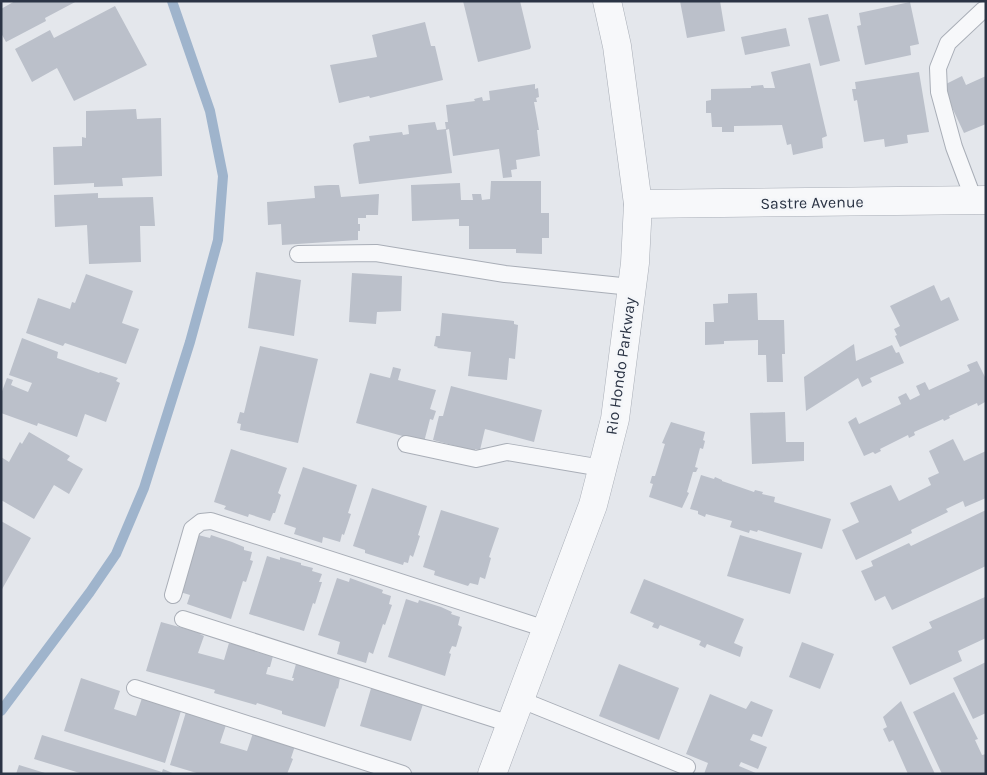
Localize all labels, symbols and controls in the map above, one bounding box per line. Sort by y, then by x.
street label: Sastre Avenue [760,192,864,213]
street label: Rio Hondo Parkway [601,296,640,436]

